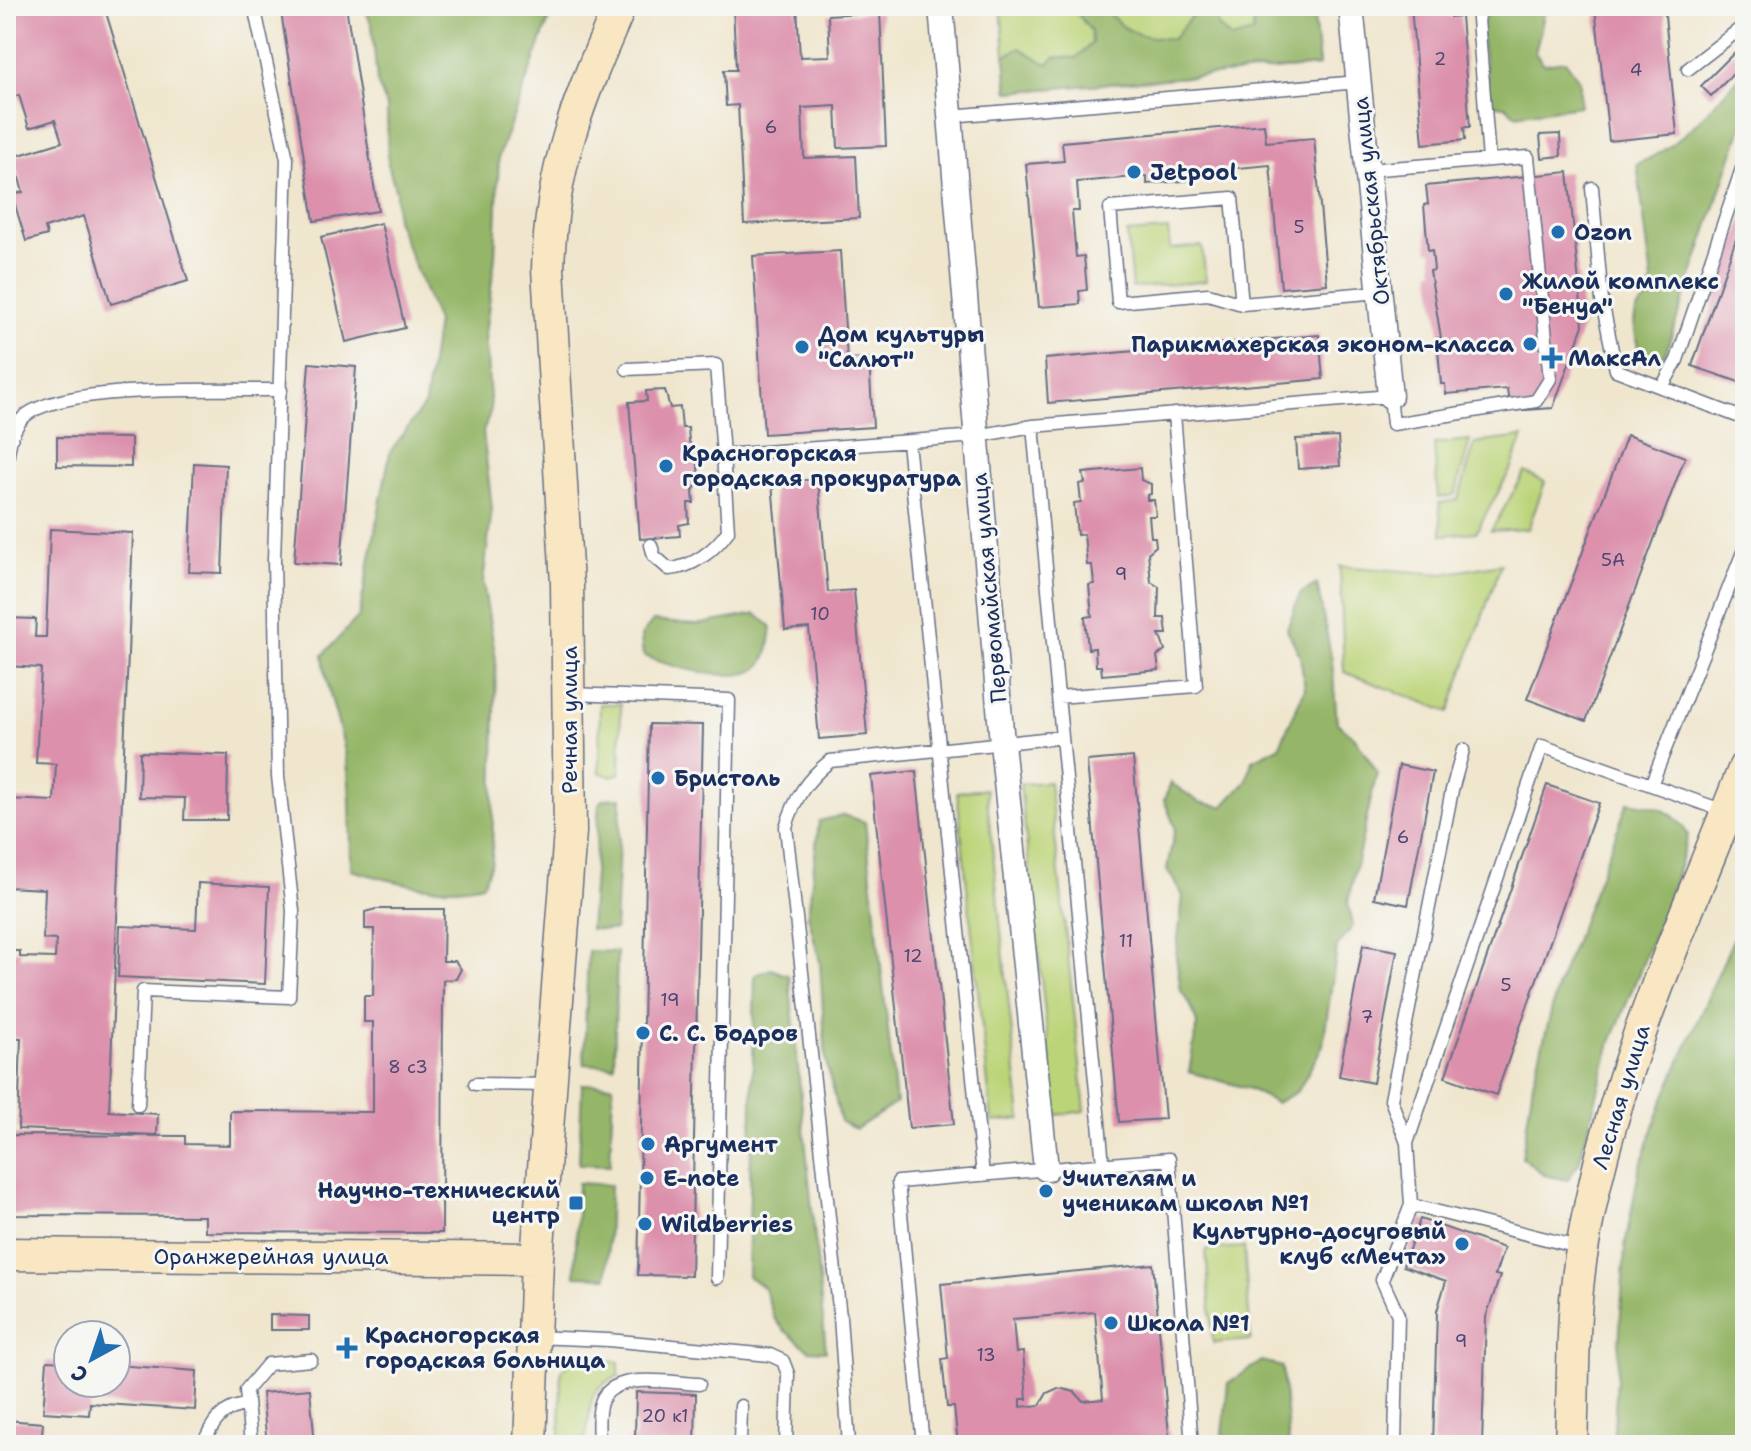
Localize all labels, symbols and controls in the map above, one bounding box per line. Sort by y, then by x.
house number: 2 [1434,47,1446,71]
house number: 4 [1630,58,1642,82]
street label: Октябрьская улица [1346,95,1396,307]
house number: 6 [765,115,777,139]
place label: Jetpool [1150,158,1238,187]
marker: Jetpool [1125,163,1143,181]
house number: 5 [1293,215,1305,239]
place label: Ozon [1574,218,1632,247]
marker: Ozon [1549,223,1567,241]
place label: Жилой комплекс "Бенуа" [1522,267,1719,321]
marker: Жилой комплекс "Бенуа" [1497,285,1515,303]
place label: Дом культуры "Салют" [818,320,984,374]
place label: Парикмахерская эконом-класса [1131,330,1514,359]
marker: Парикмахерская эконом-класса [1521,335,1539,353]
marker: Дом культуры "Салют" [793,338,811,356]
place label: МаксАл [1568,344,1662,373]
marker: МаксАл [1543,349,1561,367]
place label: Красногорская городская прокуратура [682,439,961,493]
marker: Красногорская городская прокуратура [657,457,675,475]
street label: Первомайская улица [964,471,1014,704]
house number: 5А [1601,548,1625,572]
house number: 9 [1115,562,1127,586]
house number: 10 [810,602,830,626]
street label: Речная улица [555,646,584,794]
place label: Бристоль [674,764,780,793]
marker: Бристоль [649,769,667,787]
house number: 6 [1397,825,1409,849]
house number: 11 [1119,929,1133,953]
house number: 12 [903,944,923,968]
house number: 5 [1500,973,1512,997]
house number: 19 [660,988,680,1012]
house number: 7 [1361,1005,1373,1029]
place label: С. С. Бодров [659,1019,798,1048]
street label: Лесная улица [1585,1021,1657,1173]
marker: С. С. Бодров [634,1024,652,1042]
house number: 8 с3 [388,1055,428,1079]
place label: Аргумент [664,1130,778,1159]
marker: Аргумент [639,1135,657,1153]
place label: E-note [663,1164,739,1193]
place label: Учителям и ученикам школы №1 [1062,1164,1309,1218]
marker: E-note [638,1169,656,1187]
place label: Научно-технический центр [318,1176,560,1230]
marker: Учителям и ученикам школы №1 [1037,1182,1055,1200]
marker: Научно-технический центр [567,1194,585,1212]
place label: Wildberries [661,1210,793,1239]
marker: Wildberries [636,1215,654,1233]
place label: Культурно-досуговый клуб «Мечта» [1192,1217,1446,1271]
marker: Культурно-досуговый клуб «Мечта» [1453,1235,1471,1253]
street label: Оранжерейная улица [153,1242,389,1271]
place label: Школа №1 [1127,1309,1250,1338]
marker: Школа №1 [1102,1314,1120,1332]
north arrow [52,1319,132,1399]
place label: Красногорская городская больница [365,1321,605,1375]
house number: 9 [1455,1329,1467,1353]
marker: Красногорская городская больница [336,1337,358,1359]
house number: 13 [976,1343,996,1367]
text: С [65,1358,94,1389]
house number: 20 к1 [642,1404,688,1428]

